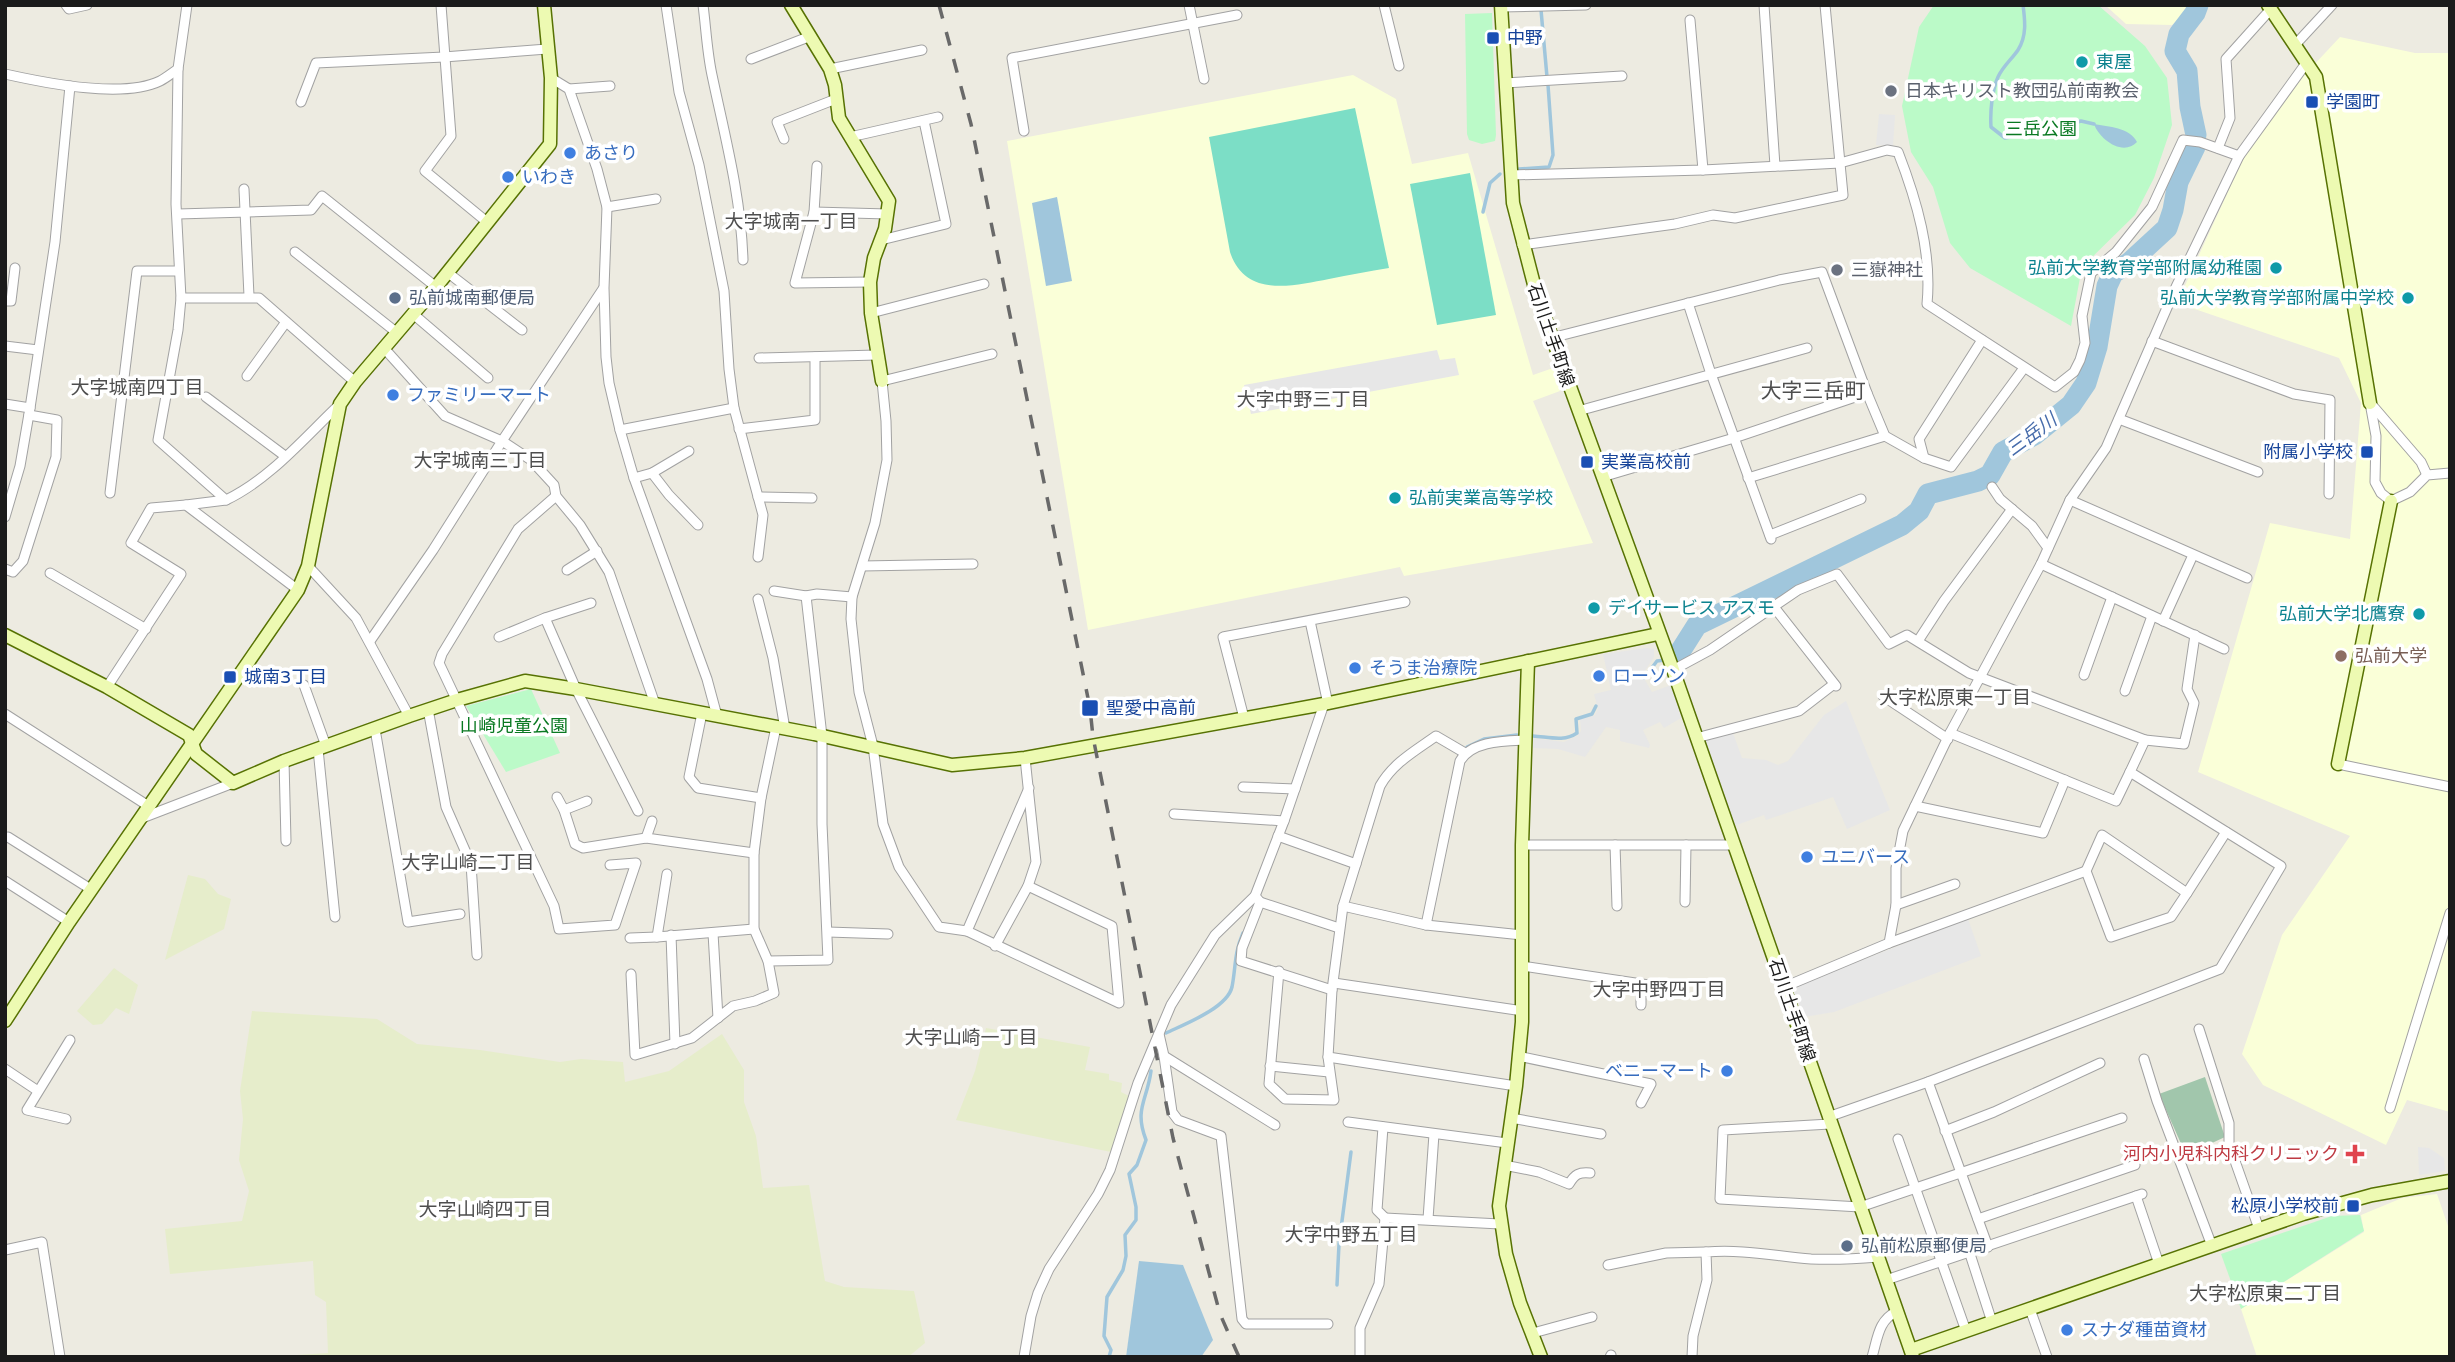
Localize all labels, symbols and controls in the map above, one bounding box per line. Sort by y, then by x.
place label: 中野 [1507,27,1543,49]
marker: 中野 [1485,30,1501,46]
place label: 東屋 [2096,51,2132,73]
marker: 東屋 [2074,54,2090,70]
place label: 日本キリスト教団弘前南教会 [1905,80,2139,102]
marker: 日本キリスト教団弘前南教会 [1883,83,1899,99]
place label: 学園町 [2326,91,2380,113]
marker: 学園町 [2304,94,2320,110]
park label: 三岳公園 [2005,118,2077,140]
place label: あさり [584,142,638,164]
marker: あさり [562,145,578,161]
place label: いわき [522,166,576,188]
marker: いわき [500,169,516,185]
district label: 大字城南一丁目 [724,211,858,233]
place label: 弘前大学教育学部附属幼稚園 [2028,257,2262,279]
place label: 三嶽神社 [1851,259,1923,281]
marker: 弘前大学教育学部附属幼稚園 [2268,260,2284,276]
marker: 三嶽神社 [1829,262,1845,278]
street label: 石川土手町線 [1523,280,1579,390]
place label: 弘前城南郵便局 [409,287,535,309]
place label: 弘前大学教育学部附属中学校 [2160,287,2394,309]
marker: 弘前城南郵便局 [387,290,403,306]
marker: 弘前大学教育学部附属中学校 [2400,290,2416,306]
district label: 大字城南四丁目 [70,377,204,399]
district label: 大字三岳町 [1761,379,1866,404]
place label: ファミリーマート [407,384,551,406]
marker: ファミリーマート [385,387,401,403]
district label: 大字中野三丁目 [1236,389,1370,411]
water label: 三岳川 [2002,408,2063,460]
place label: 附属小学校 [2263,441,2353,463]
marker: 附属小学校 [2359,444,2375,460]
district label: 大字城南三丁目 [413,450,547,472]
place label: 実業高校前 [1601,451,1691,473]
marker: 実業高校前 [1579,454,1595,470]
place label: 弘前実業高等学校 [1409,487,1553,509]
marker: 弘前実業高等学校 [1387,490,1403,506]
place label: デイサービス アスモ [1608,597,1775,619]
marker: デイサービス アスモ [1586,600,1602,616]
place label: 弘前大学北鷹寮 [2279,603,2405,625]
marker: 弘前大学北鷹寮 [2411,606,2427,622]
place label: 弘前大学 [2355,645,2427,667]
marker: 弘前大学 [2333,648,2349,664]
place label: そうま治療院 [1369,657,1477,679]
marker: そうま治療院 [1347,660,1363,676]
place label: ローソン [1613,665,1685,687]
place label: 城南3丁目 [244,666,327,688]
marker: ローソン [1591,668,1607,684]
marker: 城南3丁目 [222,669,238,685]
district label: 大字松原東一丁目 [1879,687,2031,709]
place label: 聖愛中高前 [1106,697,1196,719]
marker: 聖愛中高前 [1080,698,1100,718]
park label: 山崎児童公園 [460,715,568,737]
place label: ユニバース [1821,846,1910,868]
marker: ユニバース [1799,849,1815,865]
district label: 大字山崎二丁目 [401,852,535,874]
street label: 石川土手町線 [1764,955,1820,1065]
district label: 大字中野四丁目 [1592,979,1726,1001]
district label: 大字山崎一丁目 [904,1027,1038,1049]
place label: ベニーマート [1605,1060,1713,1082]
marker: ベニーマート [1719,1063,1735,1079]
place label: 河内小児科内科クリニック [2123,1143,2339,1165]
marker: 河内小児科内科クリニック [2345,1144,2365,1164]
place label: 松原小学校前 [2231,1195,2339,1217]
marker: 松原小学校前 [2345,1198,2361,1214]
district label: 大字山崎四丁目 [418,1199,552,1221]
district label: 大字中野五丁目 [1284,1224,1418,1246]
place label: 弘前松原郵便局 [1861,1235,1987,1257]
marker: 弘前松原郵便局 [1839,1238,1855,1254]
district label: 大字松原東二丁目 [2189,1283,2341,1305]
place label: スナダ種苗資材 [2081,1319,2207,1341]
marker: スナダ種苗資材 [2059,1322,2075,1338]

